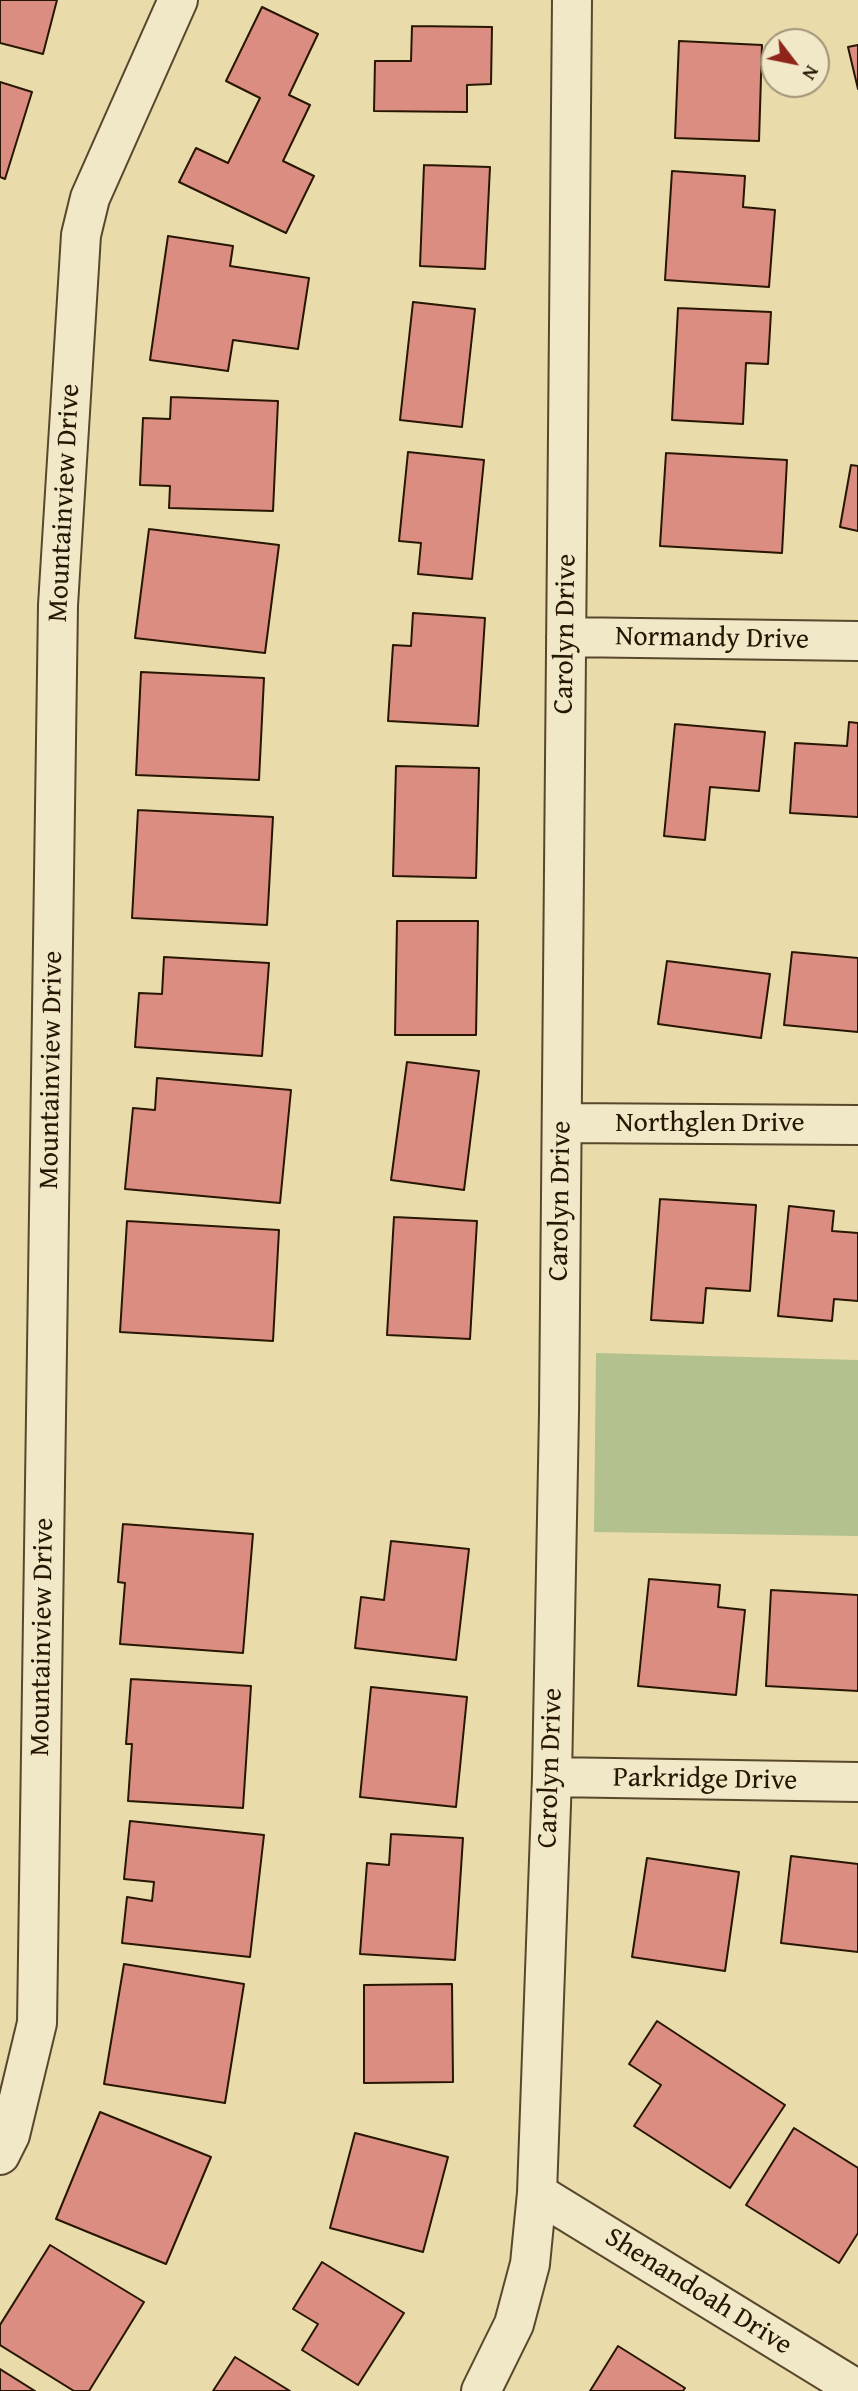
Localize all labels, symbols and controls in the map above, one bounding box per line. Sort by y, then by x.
north arrow [760,28,830,98]
text: N [796,60,826,86]
street label: Mountainview Drive [42,383,88,623]
street label: Carolyn Drive [548,554,584,714]
street label: Normandy Drive [615,621,809,657]
street label: Mountainview Drive [33,950,71,1190]
street label: Northglen Drive [615,1107,805,1141]
street label: Carolyn Drive [543,1121,579,1281]
street label: Mountainview Drive [24,1517,62,1757]
street label: Carolyn Drive [531,1687,571,1849]
street label: Parkridge Drive [612,1762,798,1798]
street label: Shenandoah Drive [598,2221,798,2363]

